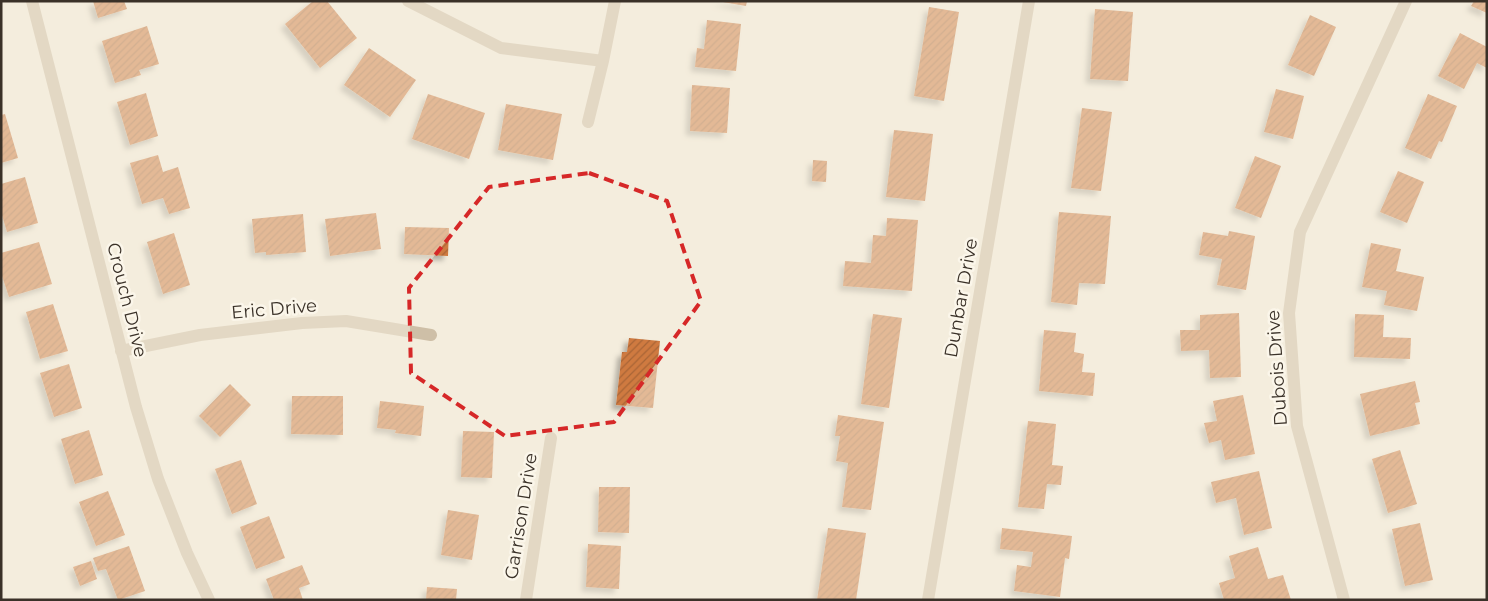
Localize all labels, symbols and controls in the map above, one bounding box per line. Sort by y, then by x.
street label: Dunbar Drive [940,236,982,359]
street label: Crouch Drive [102,240,152,360]
street label: Eric Drive [230,294,318,324]
street label: Dubois Drive [1262,309,1292,427]
street label: Garrison Drive [500,451,542,581]

